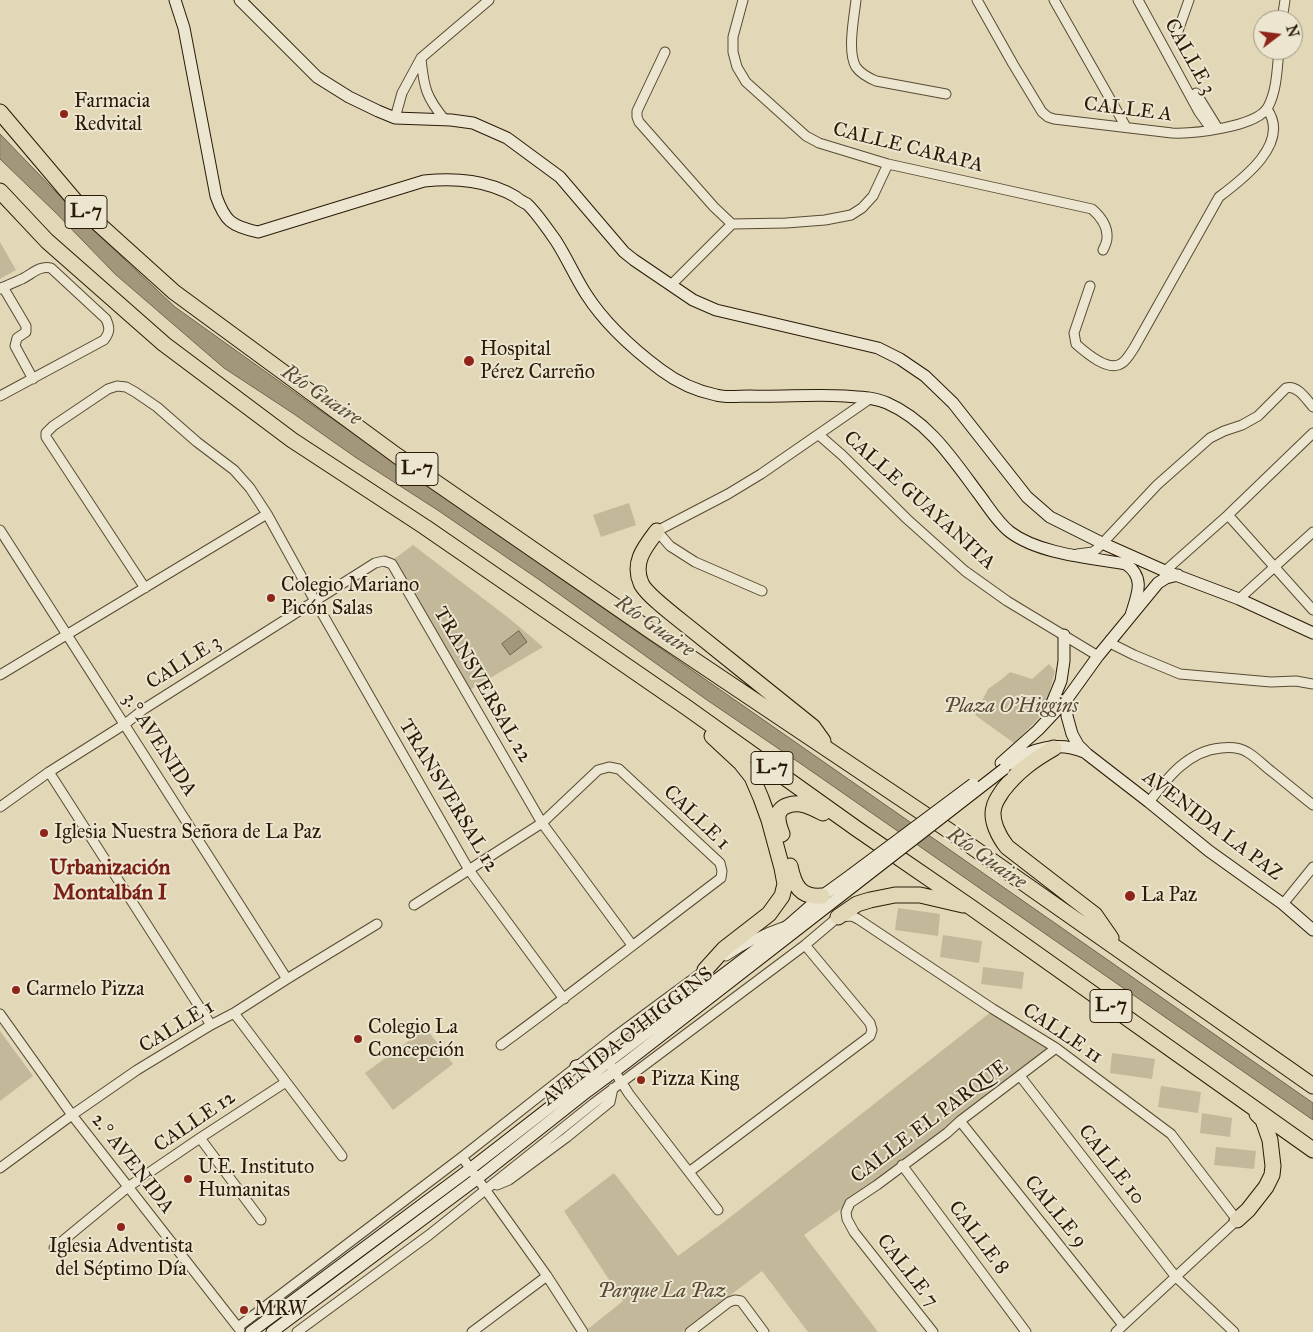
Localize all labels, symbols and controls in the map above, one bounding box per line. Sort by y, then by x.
north arrow [1253,10,1303,60]
street label: CALLE 3 [1158,15,1220,99]
text: N [1282,23,1302,39]
place label: Farmacia Redvital [74,90,150,137]
street label: CALLE A [1082,93,1174,127]
marker: Farmacia Redvital [58,108,70,120]
street label: CALLE CARAPA [830,118,986,178]
road number: L-7 [65,196,107,228]
place label: Hospital Pérez Carreño [480,338,595,385]
marker: Hospital Pérez Carreño [462,354,476,368]
water label: Río Guaire [276,360,366,432]
street label: CALLE GUAYANITA [838,426,1000,576]
road number: L-7 [396,452,438,486]
place label: Colegio Mariano Picón Salas [281,574,419,621]
water label: Río Guaire [609,591,699,663]
marker: Colegio Mariano Picón Salas [265,592,277,604]
street label: TRANSVERSAL 22 [428,603,536,767]
street label: CALLE 3 [142,631,226,695]
street label: 3.° AVENIDA [117,689,201,801]
park label: Plaza O'Higgins [944,695,1078,719]
street label: TRANSVERSAL 12 [393,715,503,877]
road number: L-7 [751,751,793,784]
street label: AVENIDA LA PAZ [1137,766,1287,886]
street label: CALLE 1 [658,780,734,856]
place label: Iglesia Nuestra Señora de La Paz [54,821,321,845]
water label: Río Guaire [941,823,1031,895]
marker: Iglesia Nuestra Señora de La Paz [38,827,50,839]
district label: Urbanización Montalbán I [50,856,170,908]
place label: La Paz [1141,884,1197,908]
marker: La Paz [1123,889,1137,903]
street label: AVENIDA O'HIGGINS [538,963,718,1111]
place label: Carmelo Pizza [26,978,144,1002]
marker: Carmelo Pizza [10,984,22,996]
road number: L-7 [1090,989,1132,1022]
street label: CALLE 1 [135,995,219,1059]
street label: CALLE 11 [1018,999,1106,1069]
place label: Colegio La Concepción [368,1016,464,1063]
marker: Colegio La Concepción [352,1033,364,1045]
street label: CALLE EL PARQUE [847,1055,1013,1189]
place label: Pizza King [651,1068,739,1092]
marker: Pizza King [635,1074,647,1086]
street label: CALLE 12 [150,1086,240,1158]
street label: 2.° AVENIDA [85,1109,179,1219]
street label: CALLE 10 [1072,1120,1150,1210]
place label: U.E. Instituto Humanitas [198,1156,314,1203]
street label: CALLE 9 [1019,1171,1091,1253]
marker: U.E. Instituto Humanitas [182,1173,194,1185]
street label: CALLE 8 [943,1196,1013,1280]
marker: Iglesia Adventista del Séptimo Día [115,1221,127,1233]
street label: CALLE 7 [871,1230,943,1312]
place label: Iglesia Adventista del Séptimo Día [49,1235,193,1282]
park label: Parque La Paz [598,1280,726,1304]
place label: MRW [254,1298,307,1322]
marker: MRW [238,1304,250,1316]

